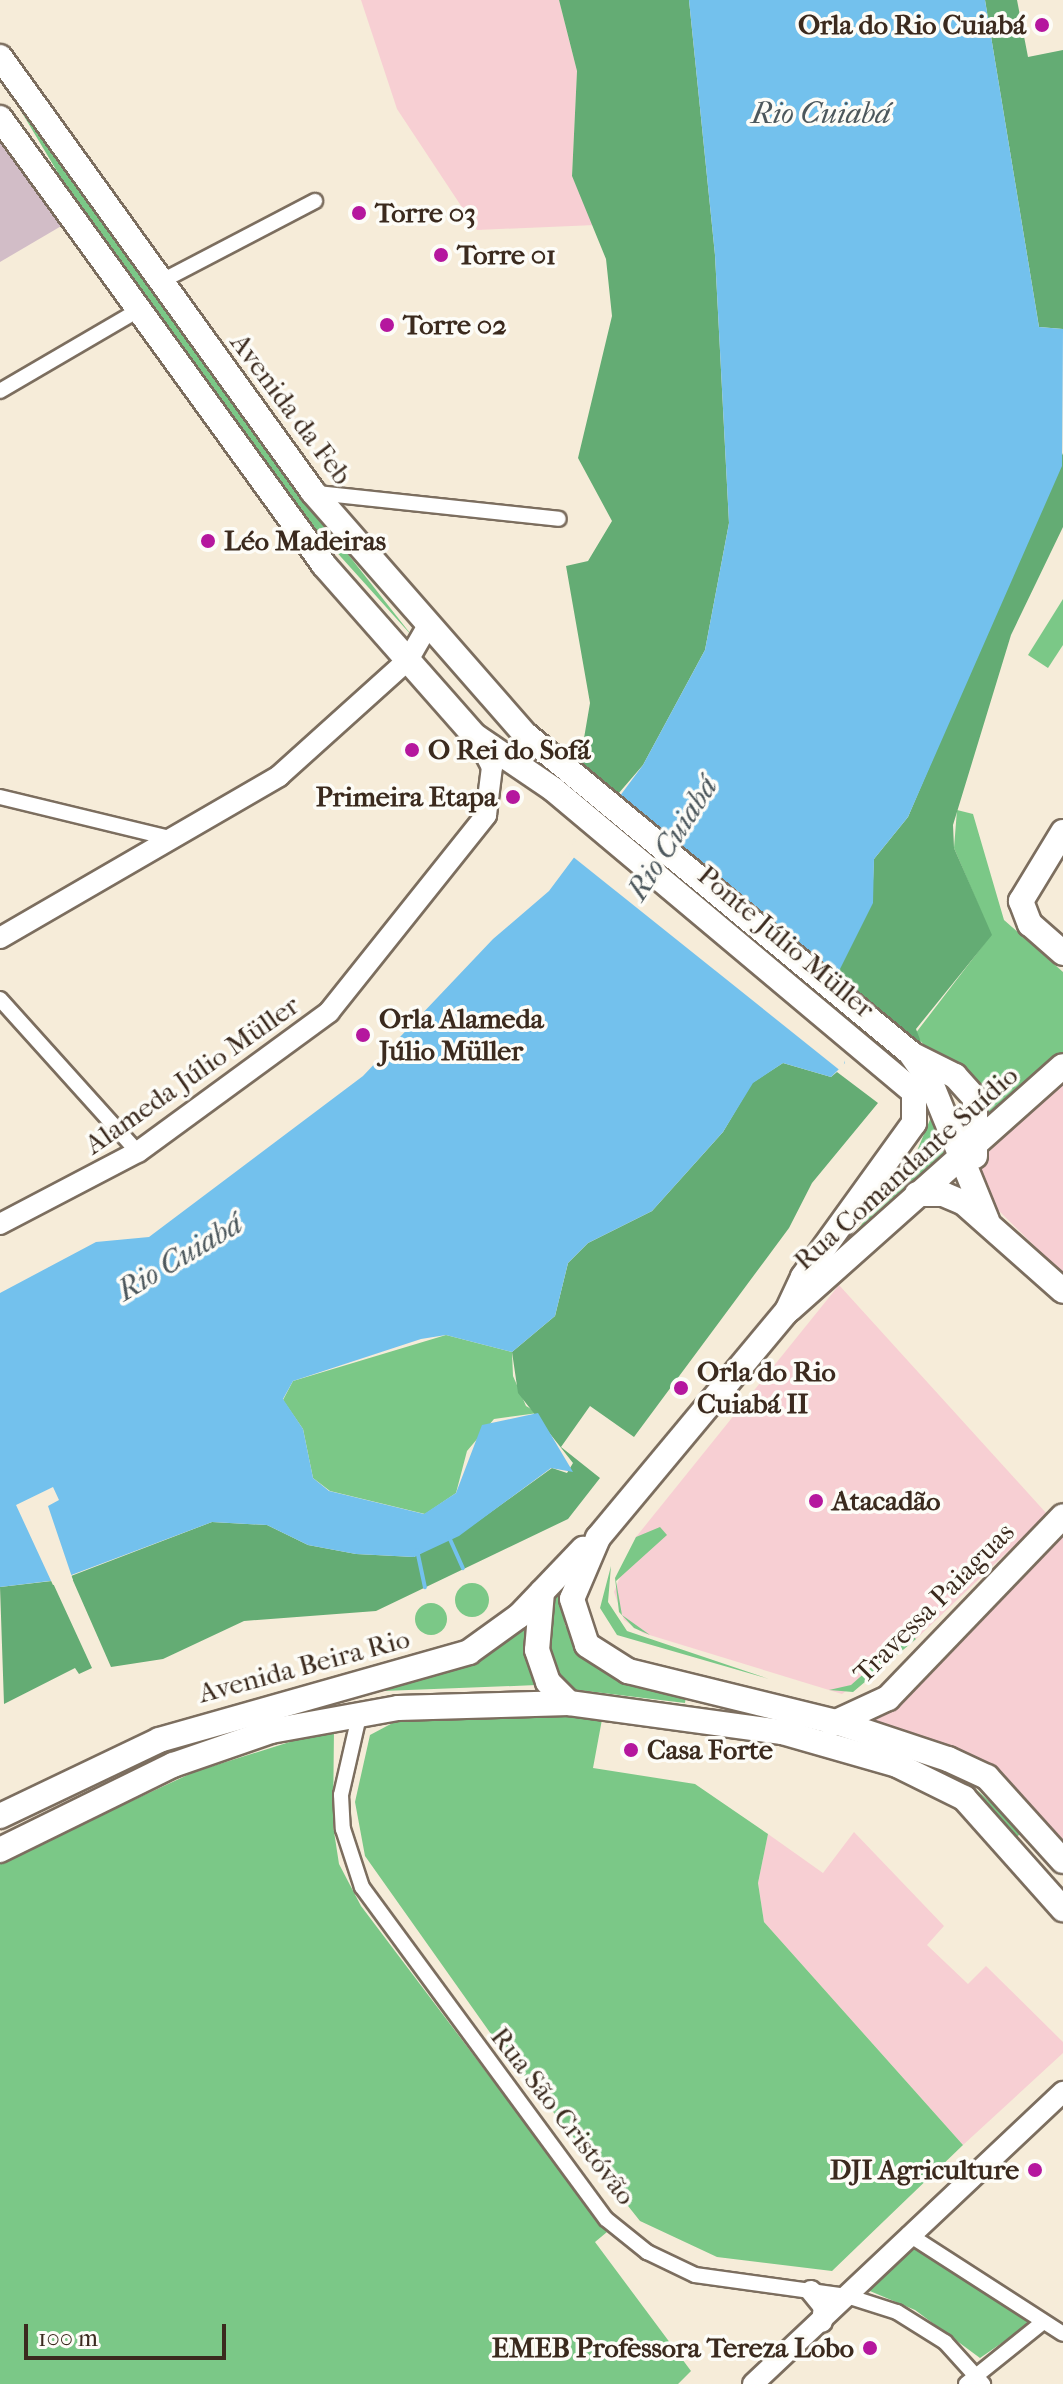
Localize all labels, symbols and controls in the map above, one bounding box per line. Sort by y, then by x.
place label: Orla do Rio Cuiabá [798,8,1026,42]
marker: Orla do Rio Cuiabá [1033,16,1051,34]
water label: Rio Cuiabá [751,96,891,132]
place label: Torre 03 [375,196,476,230]
marker: Torre 03 [350,204,368,222]
place label: Torre 01 [457,238,556,272]
marker: Torre 01 [432,246,450,264]
place label: Torre 02 [403,308,507,342]
marker: Torre 02 [378,316,396,334]
street label: Avenida da Feb [223,327,359,491]
place label: Léo Madeiras [224,524,386,558]
marker: Léo Madeiras [199,532,217,550]
place label: O Rei do Sofá [428,733,590,767]
marker: O Rei do Sofá [403,741,421,759]
water label: Rio Cuiabá [620,771,726,907]
place label: Primeira Etapa [316,780,497,814]
marker: Primeira Etapa [504,788,522,806]
street label: Ponte Júlio Müller [691,858,881,1026]
street label: Alameda Júlio Müller [78,988,306,1162]
place label: Orla Alameda Júlio Müller [379,1002,544,1068]
marker: Orla Alameda Júlio Müller [354,1026,372,1044]
street label: Rua Comandante Suídio [787,1059,1025,1277]
water label: Rio Cuiabá [111,1207,249,1309]
place label: Orla do Rio Cuiabá II [697,1355,836,1421]
marker: Orla do Rio Cuiabá II [672,1379,690,1397]
place label: Atacadão [832,1484,941,1518]
marker: Atacadão [807,1492,825,1510]
street label: Travessa Paiaguas [847,1516,1021,1690]
street label: Avenida Beira Rio [195,1622,413,1710]
place label: Casa Forte [647,1733,773,1767]
marker: Casa Forte [622,1741,640,1759]
street label: Rua São Cristóvão [483,2021,643,2211]
place label: DJI Agriculture [830,2153,1019,2187]
marker: DJI Agriculture [1026,2161,1044,2179]
scale bar [28,2308,230,2358]
text: 100 m [38,2324,98,2352]
place label: EMEB Professora Tereza Lobo [492,2331,854,2365]
marker: EMEB Professora Tereza Lobo [861,2339,879,2357]

